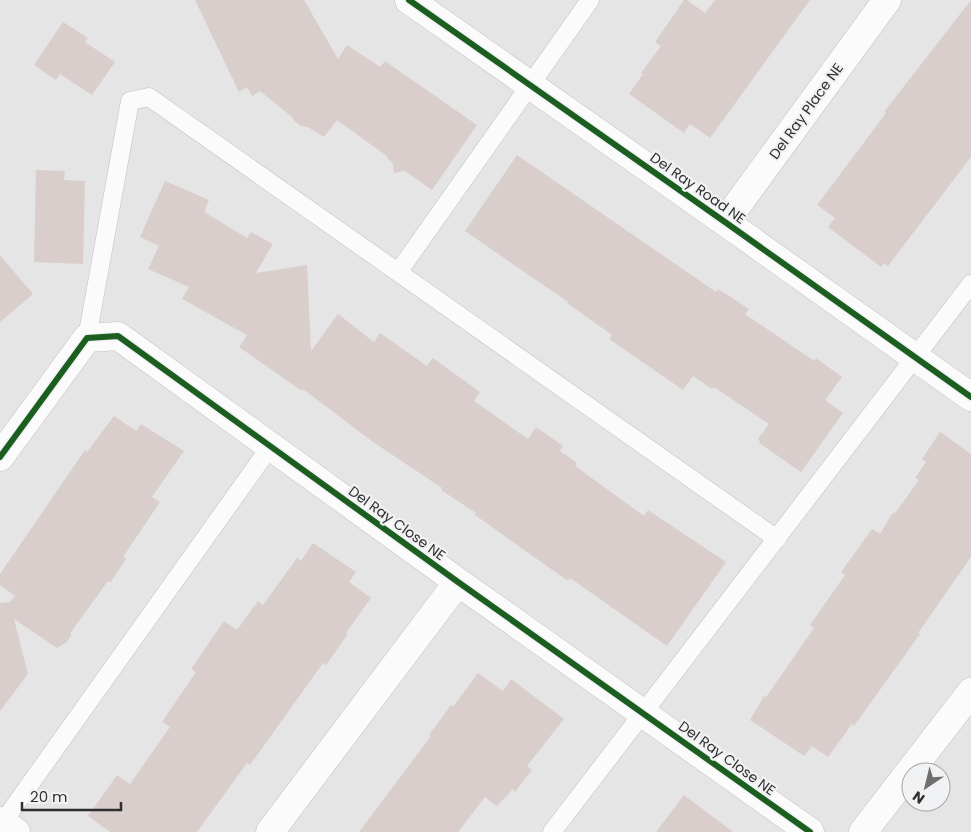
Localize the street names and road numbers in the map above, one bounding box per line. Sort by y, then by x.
street label: Del Ray Place NE [764,59,848,163]
street label: Del Ray Road NE [646,148,750,228]
street label: Del Ray Close NE [344,481,450,565]
street label: Del Ray Close NE [674,716,780,800]

